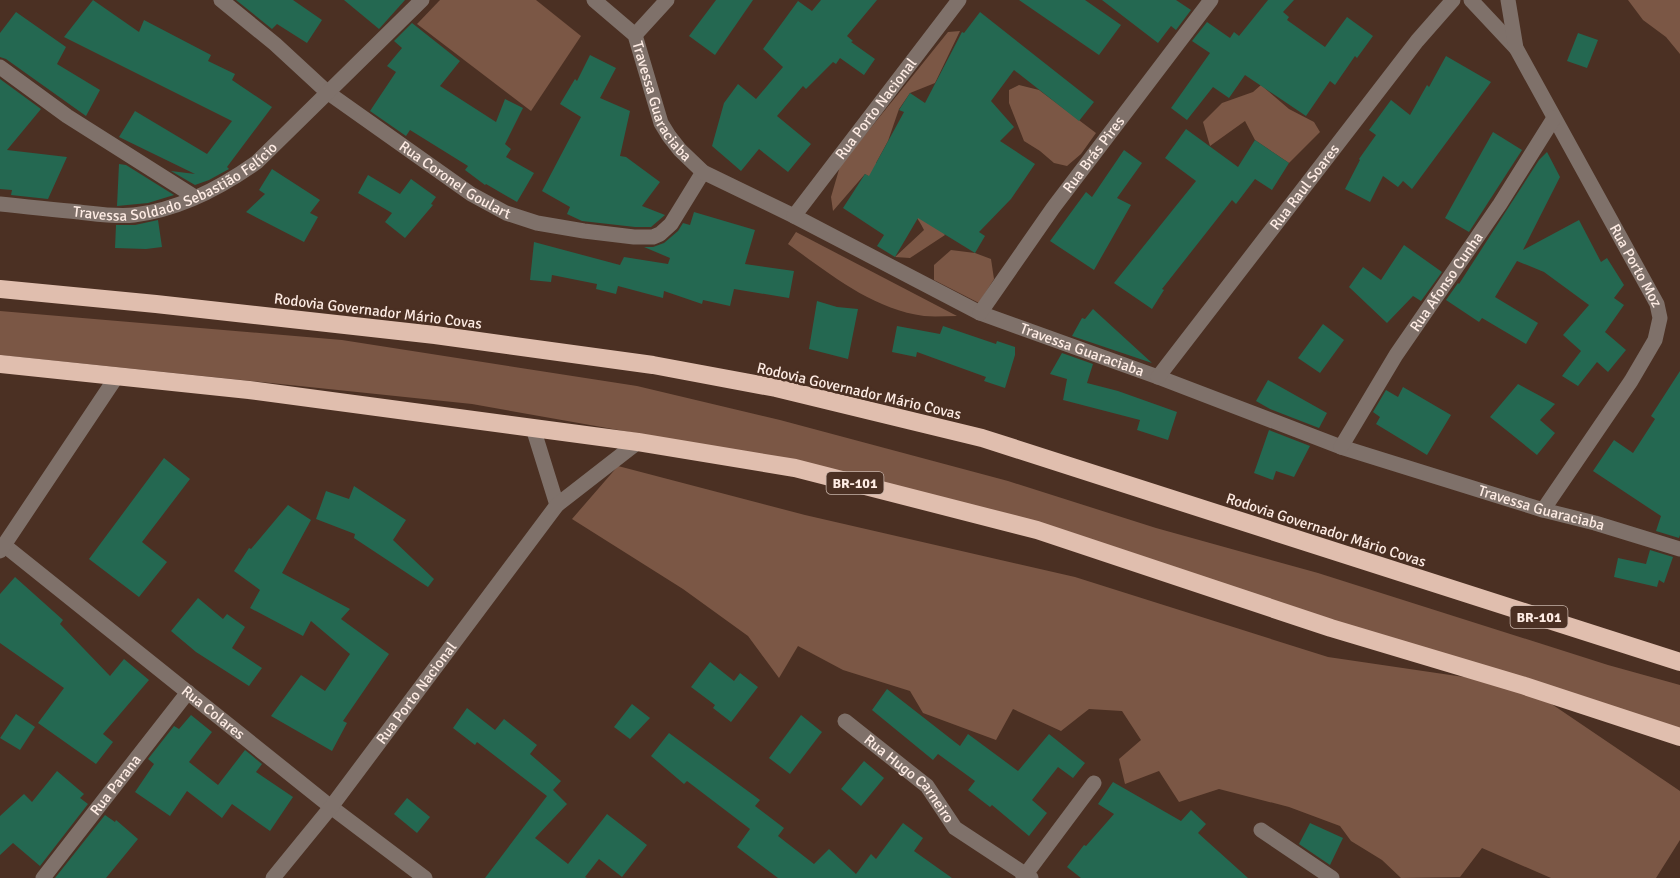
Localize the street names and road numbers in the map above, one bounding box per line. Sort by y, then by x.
street label: Travessa Guaraciaba [628,39,695,165]
street label: Rua Porto Nacional [831,54,920,163]
street label: Rua Brás Pires [1059,112,1129,196]
street label: Rua Coronel Goulart [396,137,513,223]
street label: Travessa Soldado Sebastião Felício [72,138,281,225]
street label: Rua Raul Soares [1266,140,1343,233]
street label: Rua Porto Moz [1606,221,1666,311]
street label: Rua Afonso Cunha [1406,229,1487,335]
street label: Rodovia Governador Mário Covas [273,289,483,333]
street label: Travessa Guaraciaba [1018,319,1147,380]
street label: Rodovia Governador Mário Covas [755,359,963,423]
road number: BR-101 [826,472,884,494]
street label: Travessa Guaraciaba [1476,481,1607,534]
street label: Rodovia Governador Mário Covas [1224,489,1429,571]
road number: BR-101 [1510,606,1568,628]
street label: Rua Porto Nacional [372,638,460,748]
street label: Rua Colares [178,682,249,744]
street label: Rua Hugo Carneiro [861,731,958,826]
street label: Rua Parana [86,751,145,819]

